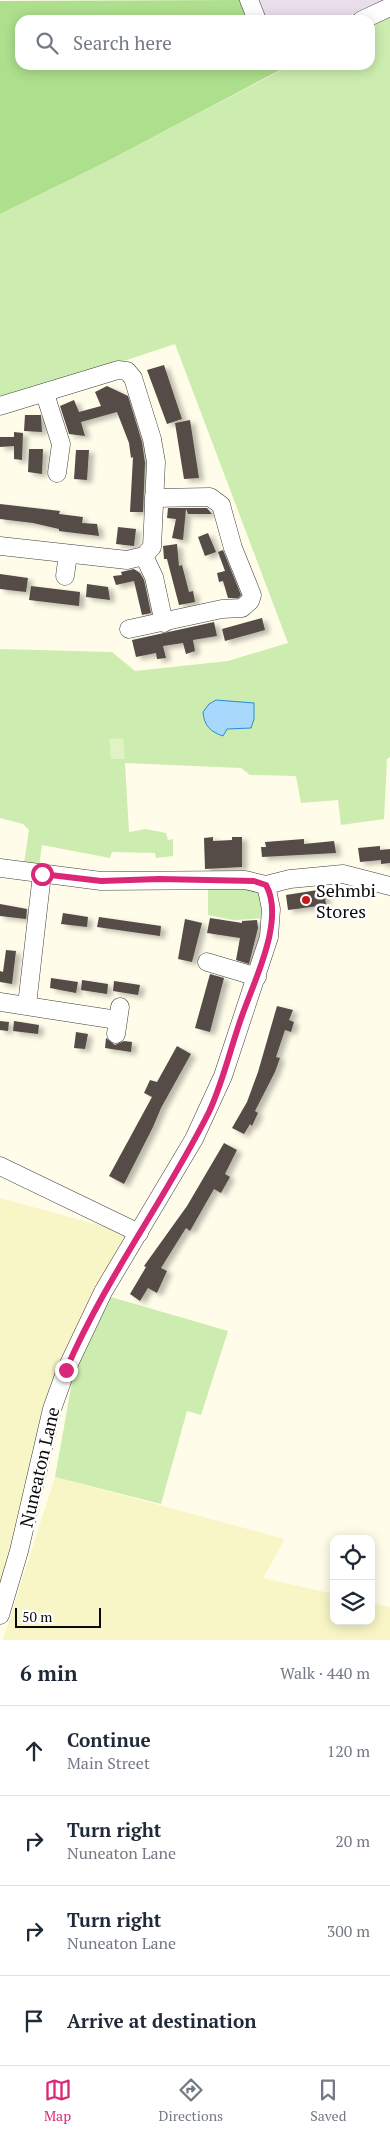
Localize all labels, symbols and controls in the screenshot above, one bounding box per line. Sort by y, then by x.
search box [15,15,375,70]
icon: search [33,29,61,57]
text: Search here [73,30,172,55]
route start [31,863,54,886]
place label: Sehmbi Stores [316,878,376,923]
marker: Sehmbi Stores [300,894,312,906]
route end [55,1359,78,1382]
street label: Nuneaton Lane [13,1404,65,1530]
map controls [330,1535,375,1625]
button: locate [330,1535,375,1580]
button: layers [330,1580,375,1625]
scale bar [15,1605,101,1628]
text: 50 m [22,1607,52,1626]
text: 6 min [20,1659,77,1687]
text: Walk · 440 m [280,1662,370,1684]
text: Continue [67,1727,151,1752]
icon: ahead [20,1737,48,1765]
text: 120 m [327,1740,370,1762]
text: Main Street [67,1752,150,1774]
text: Turn right [67,1817,161,1842]
icon: right [20,1827,48,1855]
text: 20 m [335,1830,370,1852]
text: Nuneaton Lane [67,1842,176,1864]
text: Turn right [67,1907,161,1932]
icon: right [20,1917,48,1945]
text: 300 m [327,1920,370,1942]
text: Nuneaton Lane [67,1932,176,1954]
icon: arrive [20,2007,48,2035]
text: Arrive at destination [67,2008,256,2033]
tab: Map [44,2076,72,2125]
tab: Directions [159,2076,223,2125]
tab: Saved [310,2076,346,2125]

